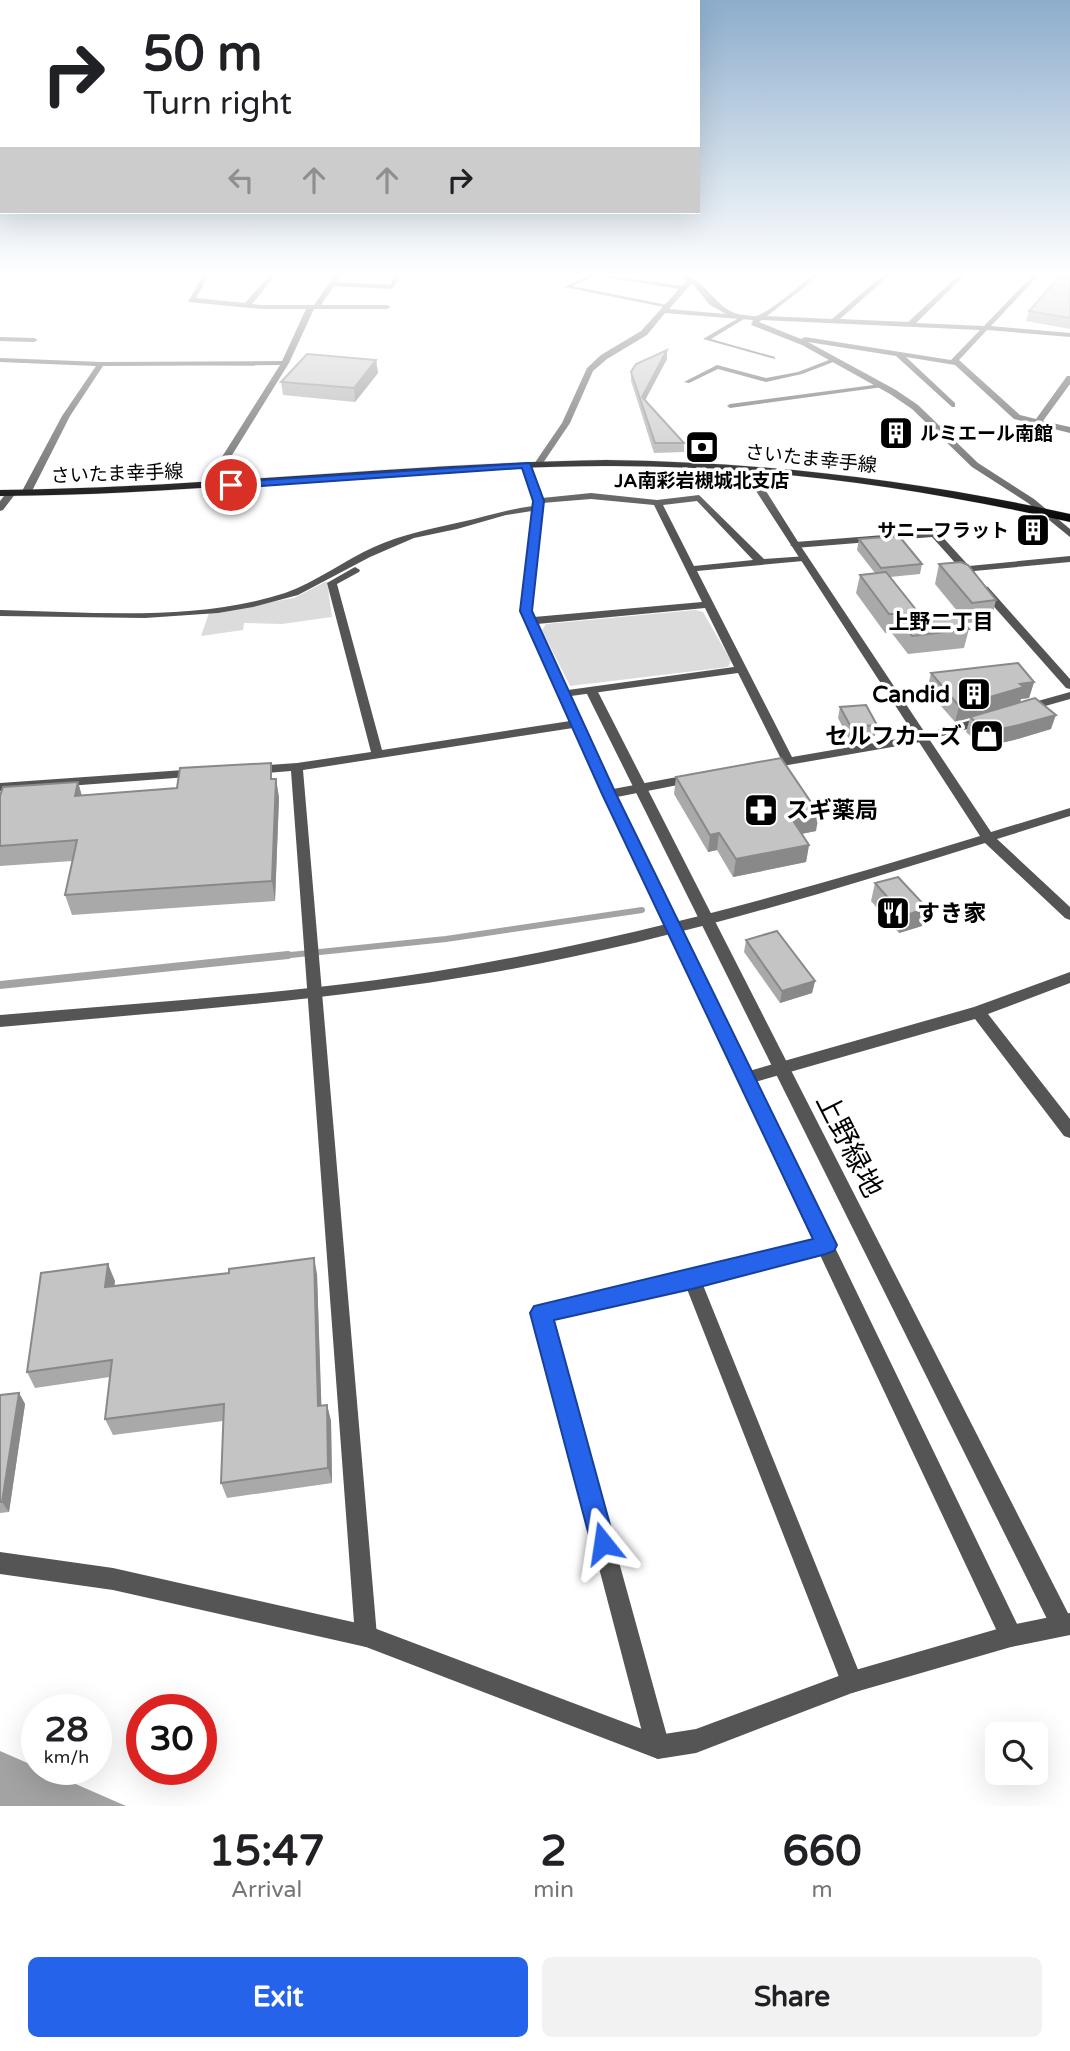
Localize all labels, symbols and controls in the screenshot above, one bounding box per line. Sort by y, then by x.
text: 50 m [143,25,262,84]
icon: right [28,28,119,119]
text: Turn right [143,85,292,123]
icon: left [222,161,260,199]
icon: ahead [295,161,333,199]
icon: ahead [368,161,406,199]
icon: right [441,161,479,199]
building icon: ルミエール南館 [877,414,915,452]
place label: ルミエール南館 [920,423,1053,445]
bank icon: JA南彩岩槻城北支店 [683,428,721,466]
street label: さいたま幸手線 [744,441,878,477]
pin [201,455,261,515]
street label: さいたま幸手線 [50,461,184,487]
icon: arrive [212,466,250,504]
place label: JA南彩岩槻城北支店 [613,470,790,492]
building icon: サニーフラット [1014,511,1052,549]
place label: サニーフラット [877,520,1009,542]
district label: 上野二丁目 [889,610,994,635]
building icon: Candid [955,675,993,713]
place label: Candid [872,681,950,709]
shop icon: セルフカーズ [968,717,1006,755]
place label: セルフカーズ [825,723,962,751]
pharmacy icon: スギ薬局 [742,791,780,829]
place label: スギ薬局 [786,797,878,825]
restaurant icon: すき家 [874,894,912,932]
place label: すき家 [917,900,986,928]
street label: 上野緑地 [809,1088,890,1203]
position arrow [566,1506,640,1580]
speed limit sign: 30 [126,1694,217,1785]
text: 28 [45,1709,88,1751]
map controls [985,1722,1048,1785]
button: search [985,1722,1048,1785]
text: km/h [44,1746,89,1768]
text: 15:47 [208,1826,325,1877]
text: 2 [540,1826,567,1877]
text: 660 [782,1826,862,1877]
text: Arrival [231,1876,302,1904]
text: min [533,1876,574,1904]
text: m [811,1876,833,1904]
button: Exit [28,1957,528,2037]
button: Share [542,1957,1042,2037]

